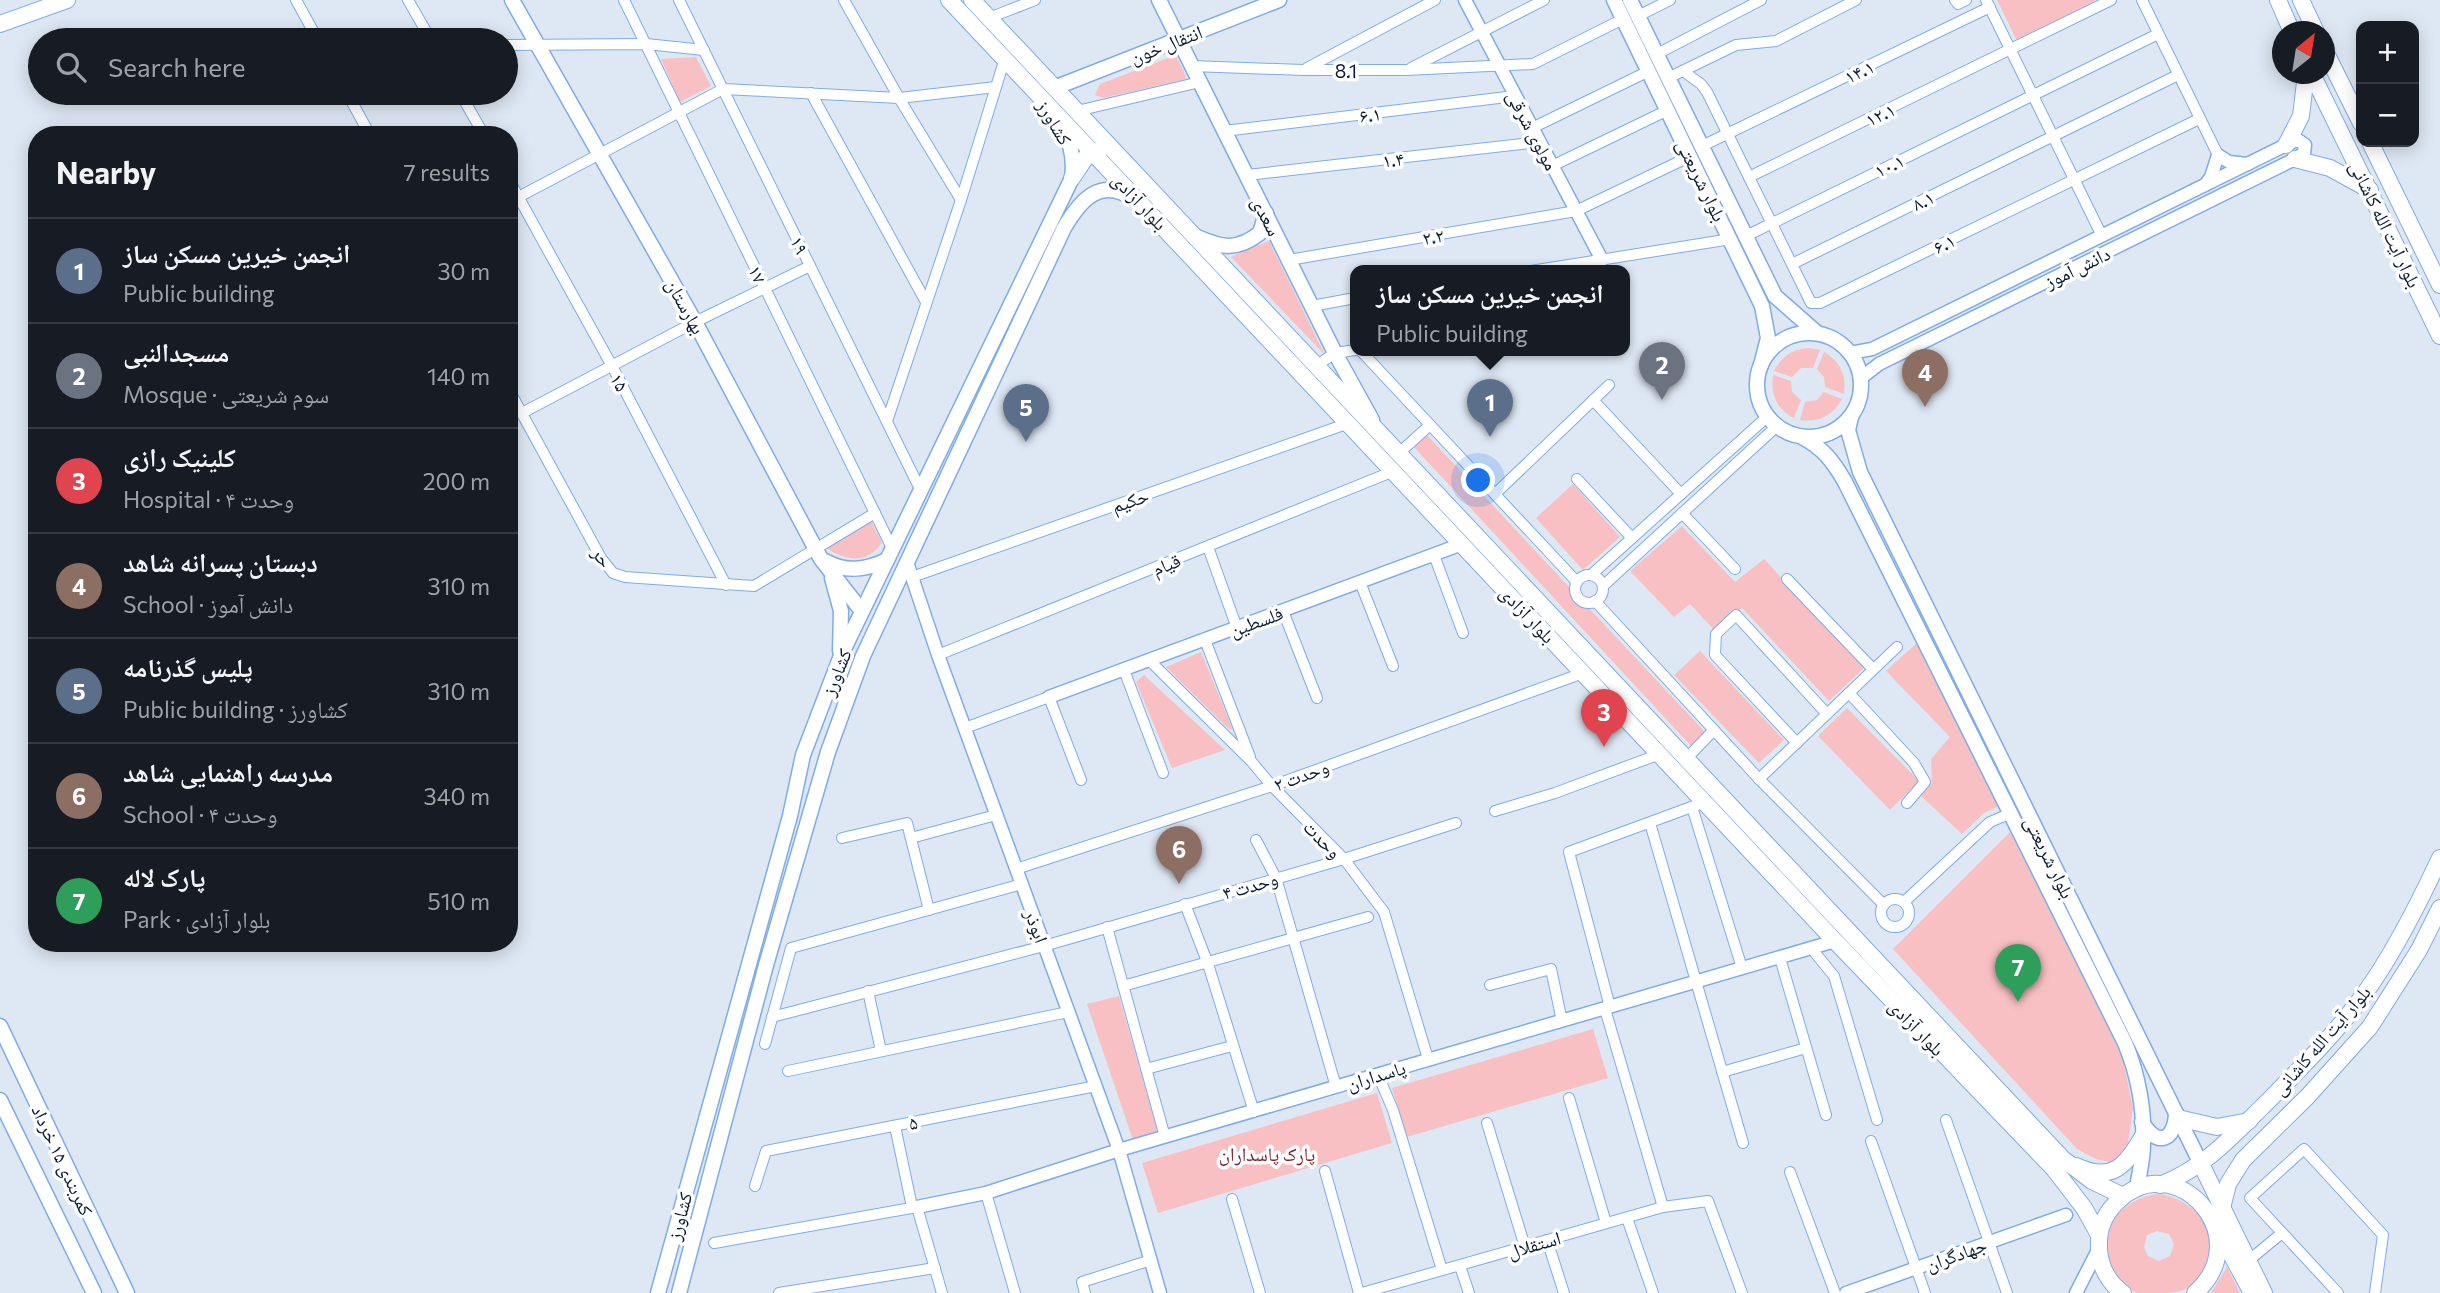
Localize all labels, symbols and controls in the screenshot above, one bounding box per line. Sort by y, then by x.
street label: انتقال خون [1126,20,1206,69]
north arrow [2272,21,2335,84]
map controls [2356,21,2419,147]
button: + [2356,21,2419,84]
search box [28,28,518,105]
icon: search [52,48,90,86]
text: Search here [108,51,246,82]
street label: ۱۴.۱ [1840,54,1878,88]
street label: 8.1 [1335,59,1357,82]
button: − [2356,84,2419,147]
street label: مولوی شرقی [1502,86,1564,174]
street label: کشاورز [1031,94,1077,149]
street label: ۱۲.۱ [1861,97,1899,131]
street label: ۶.۱ [1358,101,1382,127]
street label: بلوار شریعتی [1671,135,1732,225]
street label: ۱.۴ [1381,146,1405,172]
street label: ۱۰.۱ [1870,148,1908,182]
text: Nearby [56,153,156,190]
street label: بلوار آیت الله کاشانی [2344,157,2427,292]
text: 7 results [403,158,490,186]
street label: بلوار آزادی [1107,167,1172,235]
street label: ۸.۱ [1908,185,1938,215]
street label: سعدی [1247,192,1287,240]
street label: ۲.۲ [1420,223,1446,249]
street label: ۶.۱ [1929,228,1959,258]
street label: ۱۹ [786,232,814,258]
text: انجمن خیرین مسکن ساز [123,237,350,268]
street label: دانش آموز [2040,241,2114,294]
text: 1 [74,257,84,285]
text: 30 m [437,257,490,285]
street label: ۱۷ [744,261,772,287]
popup [1350,265,1630,356]
street label: بهارستان [661,274,711,338]
text: انجمن خیرین مسکن ساز [1376,277,1604,308]
text: Public building [123,279,274,307]
text: Public building [1376,319,1528,347]
text: مسجدالنبی [123,336,229,367]
pin: 2 [1639,342,1685,400]
pin: 4 [1902,349,1948,407]
text: 2 [72,362,86,390]
text: 140 m [427,362,490,390]
street label: ۱۵ [606,369,634,395]
pin: 1 [1467,379,1513,437]
text: Mosque · سوم شریعتی [123,380,329,408]
pin: 5 [1003,384,1049,442]
text: کلینیک رازی [123,441,236,472]
your location [1461,463,1495,497]
text: 3 [72,467,86,495]
text: 200 m [423,467,490,495]
street label: حکیم [1108,483,1152,519]
text: Hospital · وحدت ۴ [123,485,294,513]
street label: حر [587,542,618,572]
text: دبستان پسرانه شاهد [123,546,318,577]
street label: قیام [1148,548,1185,583]
text: 4 [72,572,86,600]
text: 310 m [428,572,490,600]
street label: بلوار آزادی [1495,580,1560,648]
text: School · دانش آموز [123,590,293,618]
street label: فلسطین [1226,601,1286,642]
street label: کشاورز [816,645,857,700]
text: پلیس گذرنامه [123,651,253,682]
text: 5 [72,677,86,705]
text: 310 m [428,677,490,705]
pin: 3 [1581,689,1627,747]
text: Public building · کشاورز [123,695,348,723]
street label: وحدت ۲ [1270,754,1332,796]
text: مدرسه راهنمایی شاهد [123,756,333,787]
text: 6 [72,782,86,810]
text: 340 m [424,782,490,810]
text: School · وحدت ۴ [123,800,277,828]
street label: بلوار شریعتی [2019,812,2080,902]
street label: وحدت [1298,815,1347,864]
pin: 6 [1156,826,1202,884]
text: پارک لاله [123,861,205,892]
street label: وحدت ۴ [1220,866,1281,905]
text: 7 [73,887,85,915]
text: 510 m [427,887,490,915]
text: Park · بلوار آزادی [123,905,270,933]
street label: ابوذر [1019,905,1054,946]
pin: 7 [1995,944,2041,1002]
street label: بلوار آیت الله کاشانی [2267,980,2376,1100]
street label: بلوار آزادی [1884,994,1950,1061]
street label: پاسداران [1344,1055,1409,1096]
street label: کمربندی ۱۵ خرداد [26,1101,99,1219]
street label: ۵ [907,1110,919,1134]
park label: پارک پاسداران [1219,1142,1315,1166]
street label: کشاورز [661,1189,697,1244]
street label: استقلال [1505,1225,1563,1263]
street label: جهادگران [1922,1232,1990,1277]

